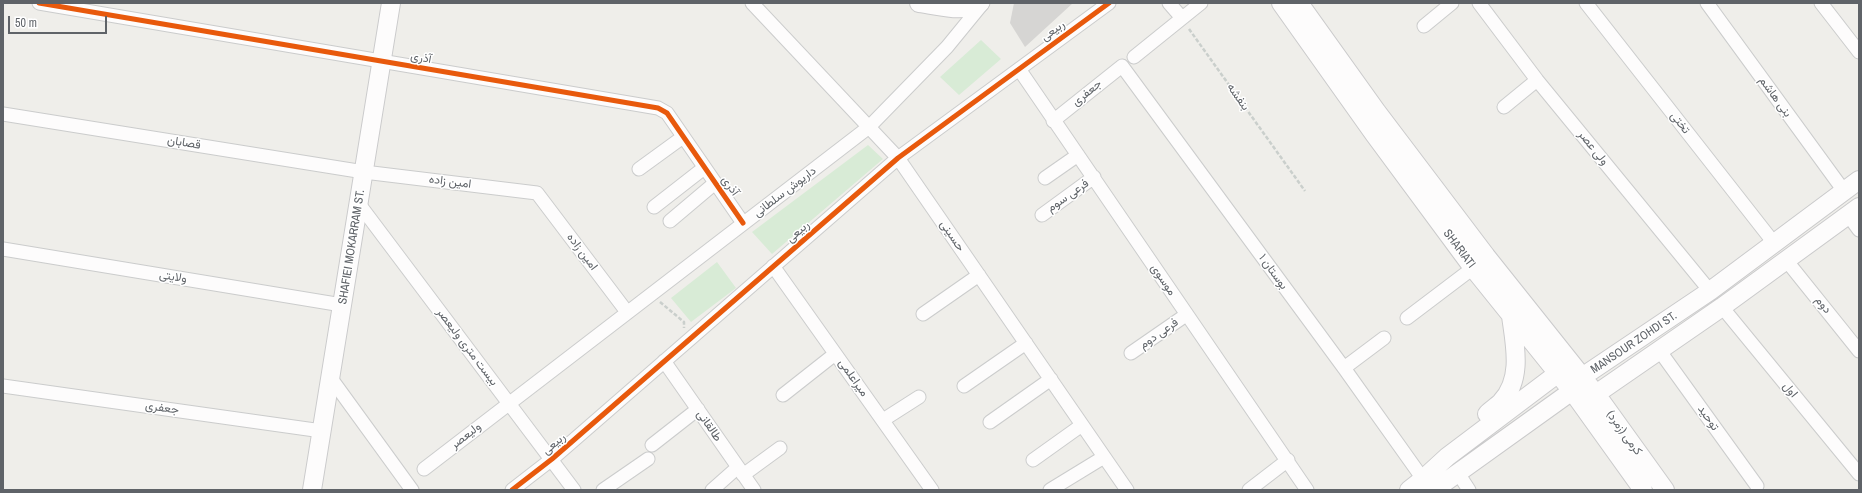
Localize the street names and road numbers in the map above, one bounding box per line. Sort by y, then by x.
street label: ربیعی [1038,17,1068,45]
street label: آذری [409,49,433,67]
street label: بنی هاشم [1755,74,1795,120]
street label: جعفری [1069,77,1105,109]
street label: بنفشه [1224,81,1252,113]
street label: تختی [1667,109,1693,137]
street label: ولی عصر [1575,128,1611,168]
street label: قصابان [166,133,202,153]
street label: داریوش سلطانی [751,164,819,220]
street label: امين زاده [428,172,472,192]
street label: آذری [718,173,742,199]
street label: فرعی سوم [1044,176,1092,216]
street label: SHAFIEI MOKARRAM ST. [336,189,368,305]
street label: ربیعی [783,218,813,246]
street label: حسینی [936,218,968,254]
street label: SHARIATI [1440,227,1478,271]
street label: امین زاده [563,231,601,273]
street label: بوستان ۱ [1255,251,1291,293]
street label: موسوی [1147,261,1179,299]
street label: ولایتی [158,268,188,286]
street label: دوم [1812,293,1834,317]
street label: بیست متری ولیعصر [433,305,501,389]
street label: MANSOUR ZOHDI ST. [1588,309,1680,377]
street label: فرعی دوم [1137,315,1181,353]
street label: میراعلمی [835,356,871,400]
street label: اول [1779,379,1801,401]
street label: جعفری [144,399,180,417]
street label: توحید [1694,402,1722,434]
street label: طالقانی [693,408,725,444]
street label: کرمی (زمرد) [1603,408,1645,458]
street label: ولیعصر [448,420,484,452]
street label: ربیعی [539,430,569,458]

